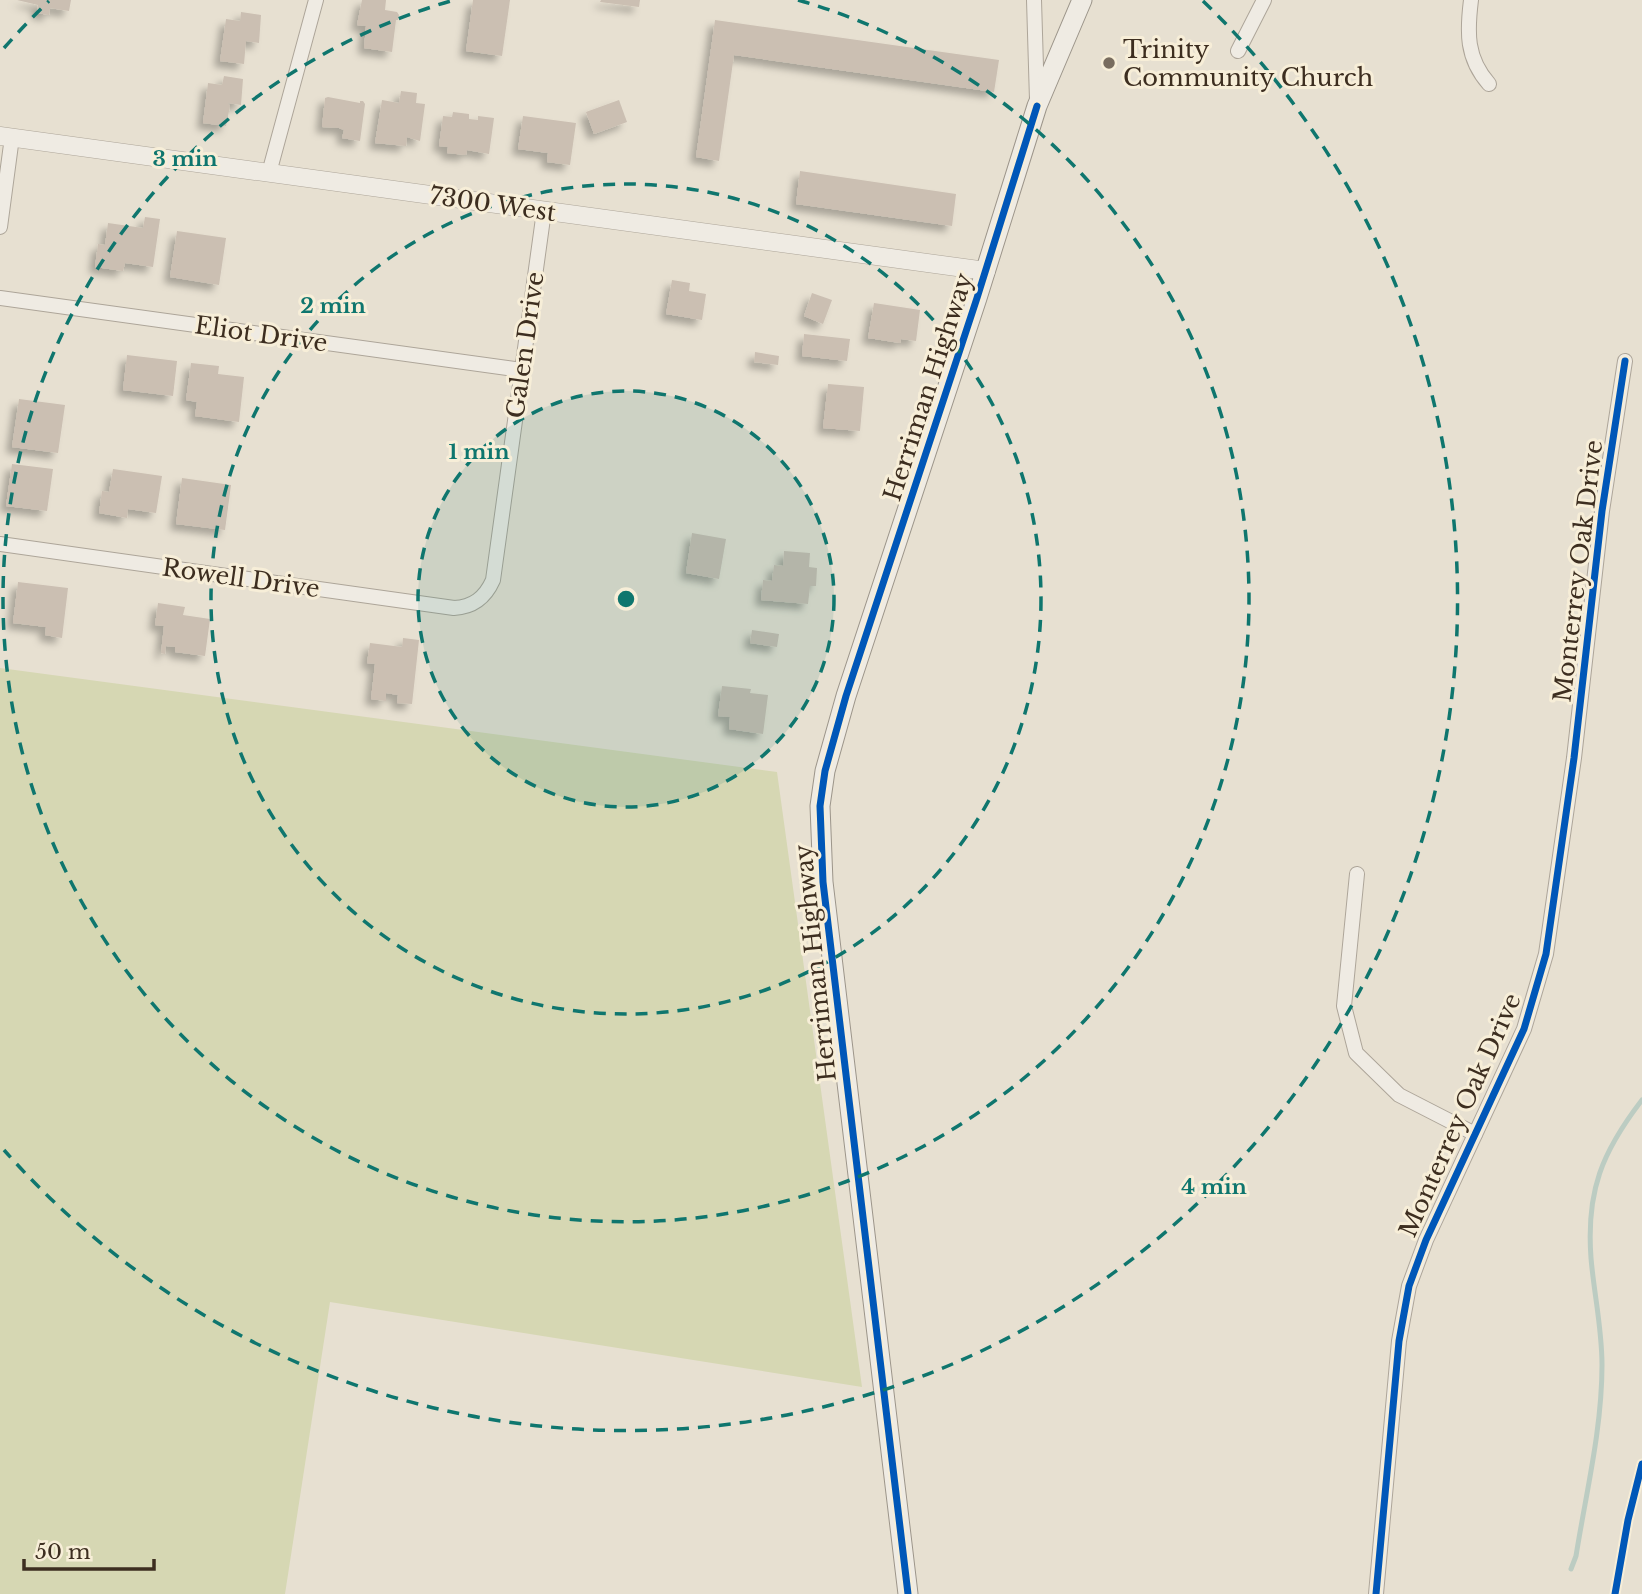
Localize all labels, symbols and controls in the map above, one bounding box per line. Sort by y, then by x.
place label: Trinity Community Church [1123,35,1373,92]
marker: Trinity Community Church [1101,55,1117,71]
text: 3 min [152,146,218,172]
street label: 7300 West [428,181,558,227]
street label: Herriman Highway [877,269,979,505]
street label: Galen Drive [500,270,550,420]
text: 2 min [300,293,366,319]
street label: Eliot Drive [193,310,329,358]
street label: Monterrey Oak Drive [1548,438,1608,704]
text: 1 min [449,439,509,465]
street label: Rowell Drive [160,553,322,603]
centre of rings [614,587,638,611]
street label: Herriman Highway [788,842,842,1083]
street label: Monterrey Oak Drive [1393,989,1527,1241]
text: 4 min [1181,1174,1247,1200]
scale bar [24,1528,154,1572]
text: 50 m [35,1539,91,1565]

